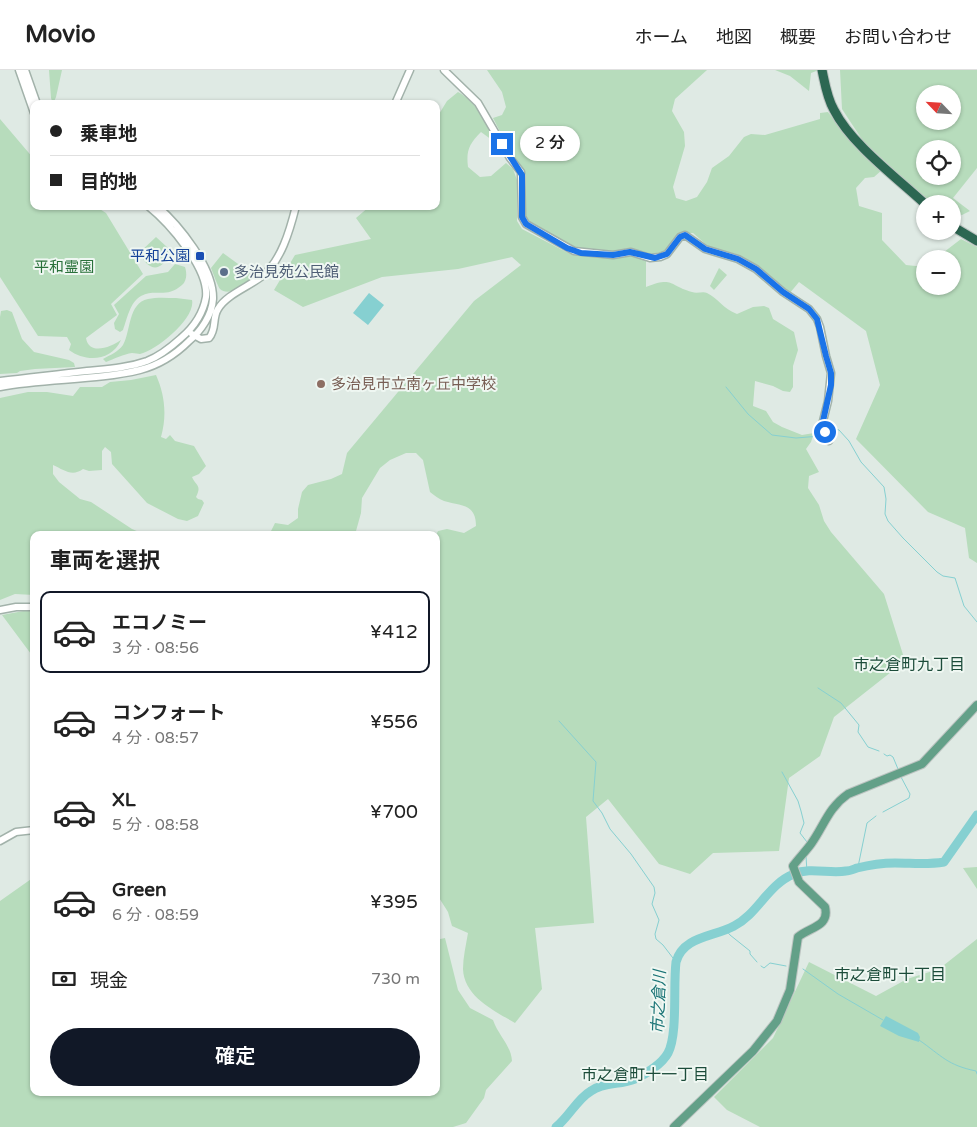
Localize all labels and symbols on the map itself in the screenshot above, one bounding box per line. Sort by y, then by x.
north arrow [916,85,961,130]
callout: 2 分 [520,126,580,162]
route end [491,133,513,155]
place label: 平和公園 [130,247,190,265]
marker: 平和公園 [194,250,206,262]
park label: 平和霊園 [34,258,94,276]
place label: 多治見苑公民館 [234,263,339,281]
marker: 多治見苑公民館 [218,266,230,278]
place label: 多治見市立南ヶ丘中学校 [331,375,496,393]
marker: 多治見市立南ヶ丘中学校 [315,378,327,390]
route start [814,421,836,443]
district label: 市之倉町九丁目 [853,655,965,675]
district label: 市之倉町十丁目 [834,965,946,985]
water label: 市之倉川 [648,968,670,1034]
district label: 市之倉町十一丁目 [581,1065,709,1085]

